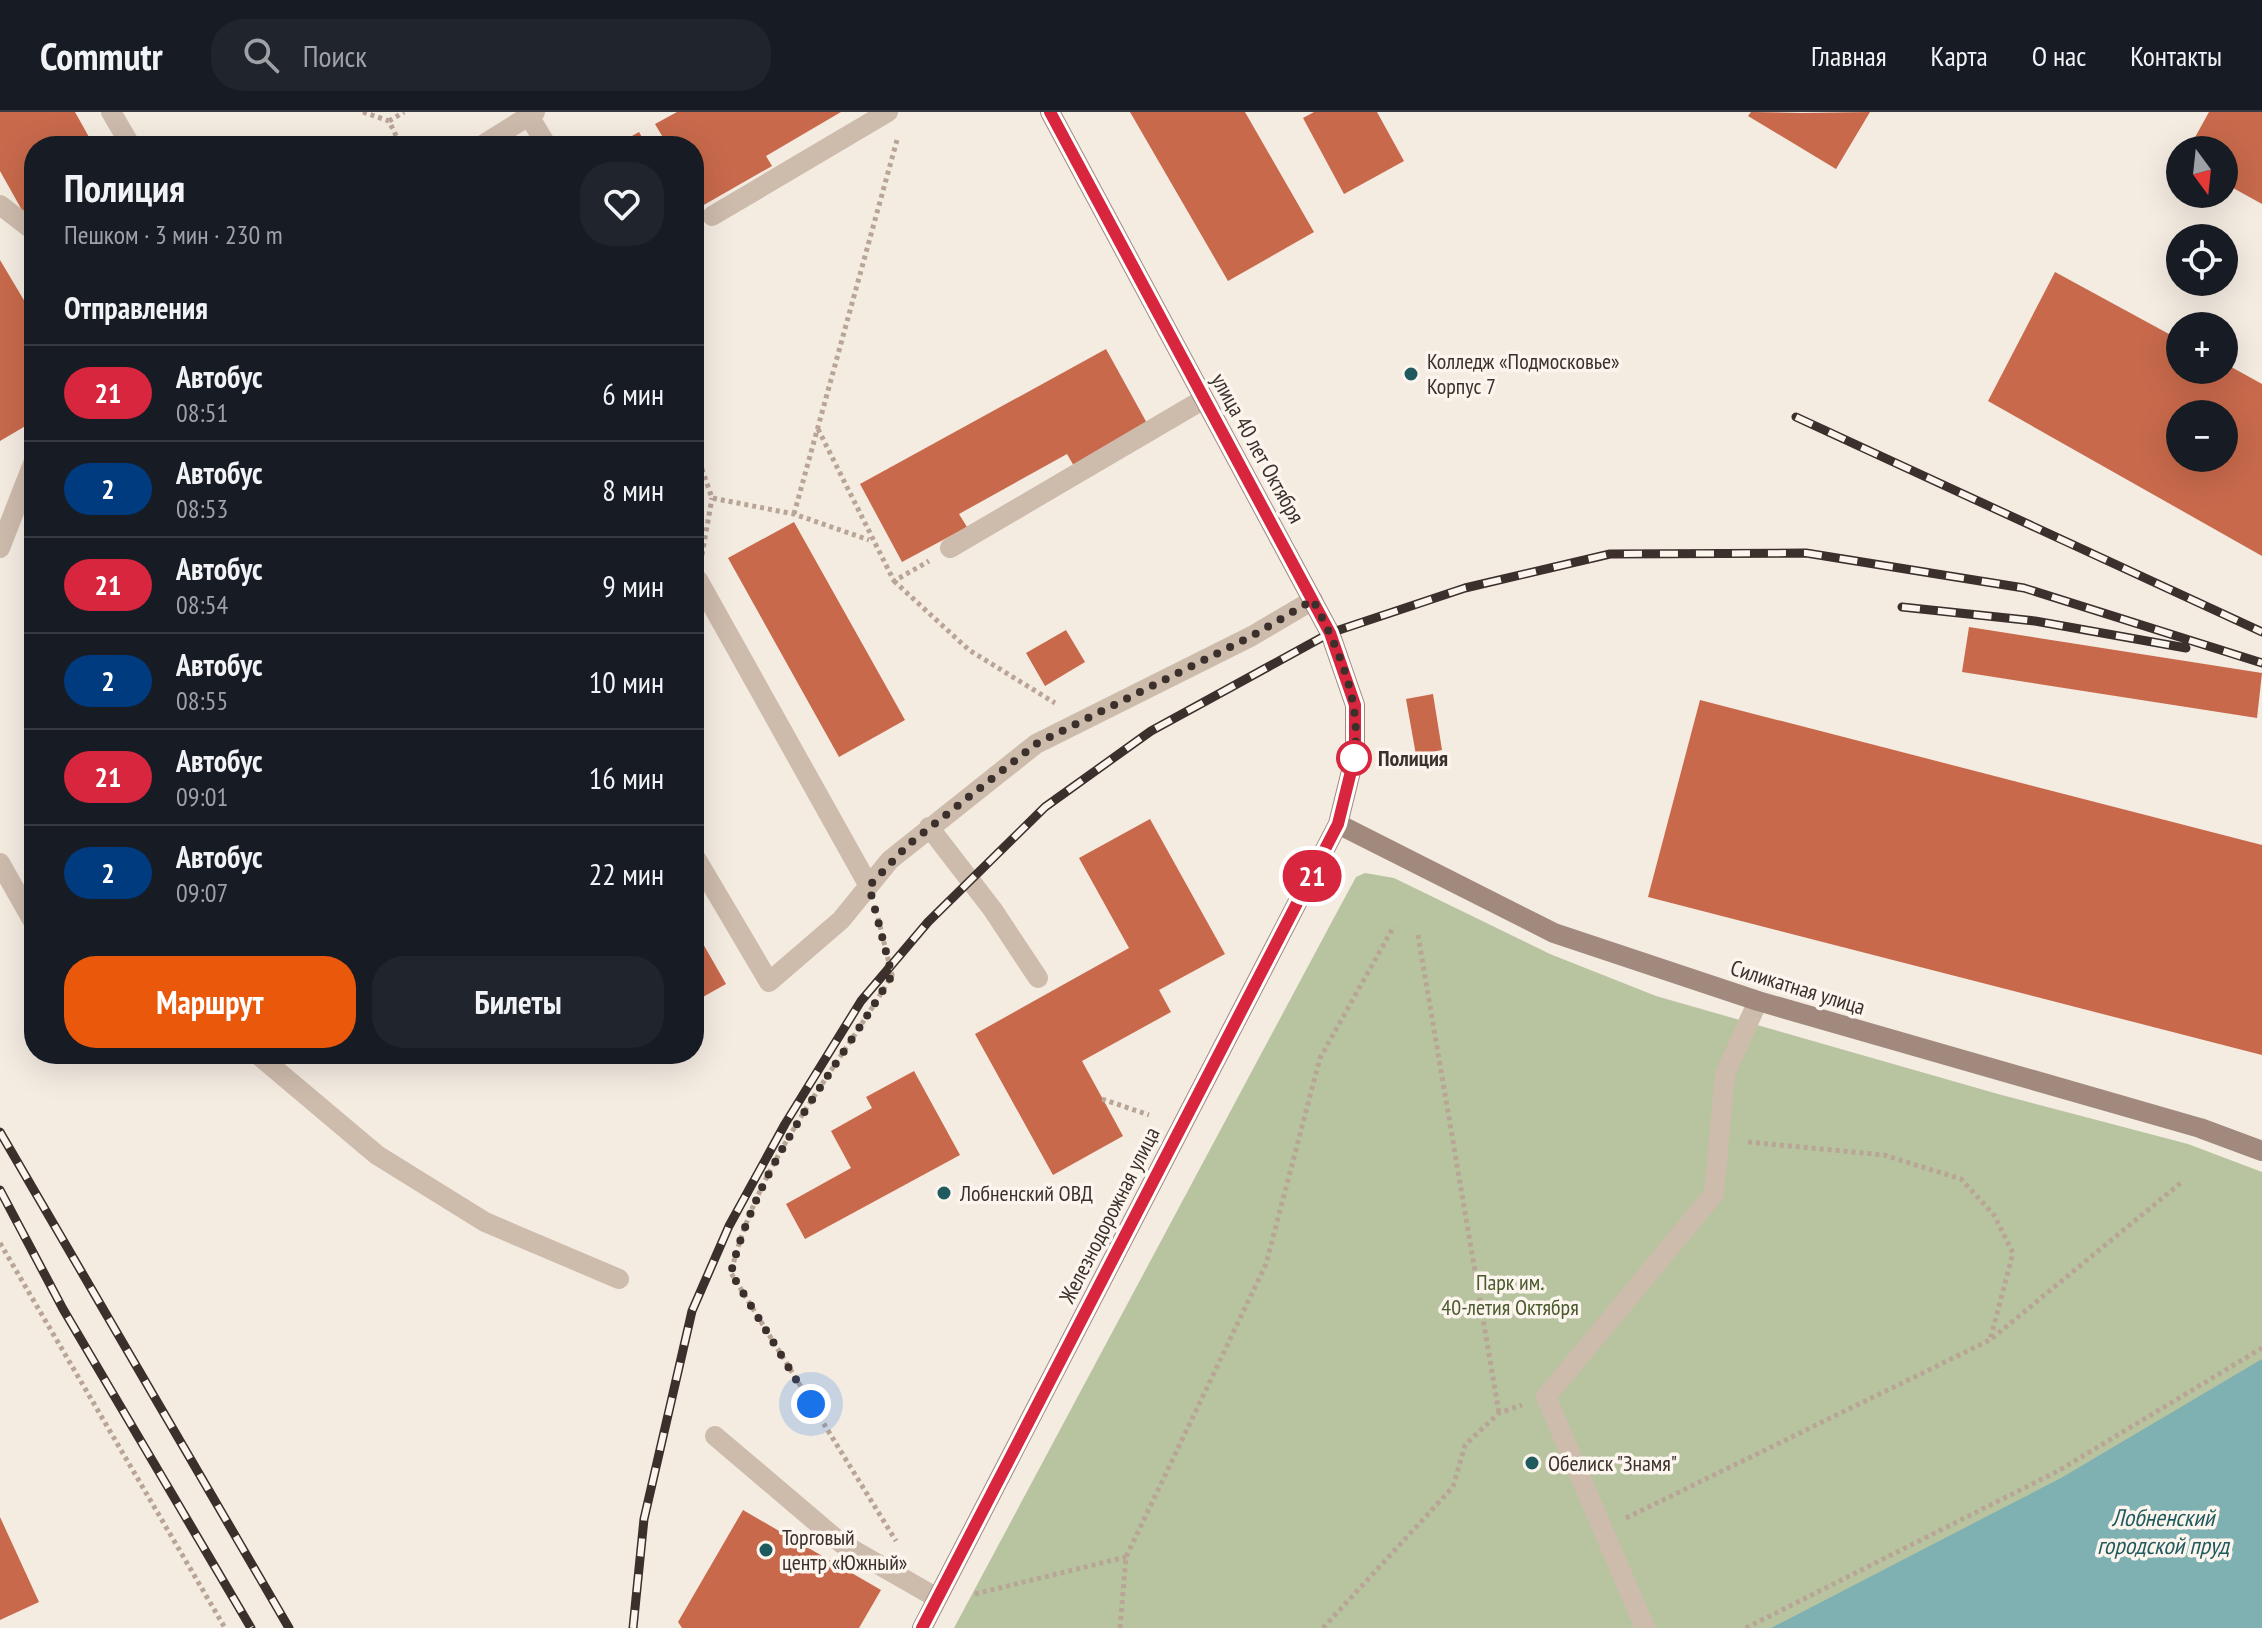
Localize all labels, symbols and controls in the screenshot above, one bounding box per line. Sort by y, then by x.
search box [211,19,771,91]
text: Commutr [40,31,163,80]
icon: search [239,33,283,77]
text: Поиск [303,36,367,75]
text: Главная [1811,37,1887,74]
text: Карта [1931,37,1988,74]
text: О нас [2032,37,2086,74]
text: Контакты [2130,37,2222,74]
north arrow [2166,136,2238,208]
map controls [2166,136,2238,472]
button: heart [580,162,664,246]
text: Полиция [64,163,185,212]
text: Пешком · 3 мин · 230 m [64,218,283,251]
button: locate [2166,224,2238,296]
text: Отправления [64,288,208,327]
button: + [2166,312,2238,384]
place label: Колледж «Подмосковье» Корпус 7 [1427,347,1620,400]
text: Автобус [176,357,263,396]
marker: Колледж «Подмосковье» Корпус 7 [1402,365,1420,383]
street label: улица 40 лет Октября [1205,368,1311,528]
text: 21 [95,374,121,411]
text: 6 мин [602,374,664,413]
text: 08:51 [176,396,228,429]
button: − [2166,400,2238,472]
text: Автобус [176,453,263,492]
text: 2 [101,470,115,507]
text: 8 мин [602,470,664,509]
text: 08:53 [176,492,228,525]
text: Автобус [176,549,263,588]
text: 21 [95,566,121,603]
text: 9 мин [602,566,664,605]
text: 08:54 [176,588,228,621]
text: Автобус [176,645,263,684]
text: 2 [101,662,115,699]
text: 10 мин [589,662,664,701]
text: 08:55 [176,684,228,717]
text: Автобус [176,741,263,780]
marker: Полиция [1337,741,1371,775]
place label: Полиция [1378,744,1448,772]
text: 21 [95,758,121,795]
text: 16 мин [589,758,664,797]
text: 09:01 [176,780,228,813]
text: Автобус [176,837,263,876]
line badge: 21 [1276,850,1348,902]
text: 2 [101,854,115,891]
text: 22 мин [589,854,664,893]
text: 21 [1299,857,1325,894]
text: 09:07 [176,876,228,909]
street label: Силикатная улица [1727,953,1869,1021]
button: Маршрут [64,956,356,1048]
button: Билеты [372,956,664,1048]
street label: Железнодорожная улица [1052,1122,1165,1309]
place label: Лобненский ОВД [959,1179,1093,1207]
marker: Лобненский ОВД [935,1184,953,1202]
park label: Парк им. 40-летия Октября [1441,1268,1579,1321]
your location [791,1384,831,1424]
place label: Обелиск "Знамя" [1548,1449,1677,1477]
marker: Обелиск "Знамя" [1523,1454,1541,1472]
water label: Лобненский городской пруд [2097,1502,2230,1561]
place label: Торговый центр «Южный» [782,1523,907,1576]
marker: Торговый центр «Южный» [757,1541,775,1559]

